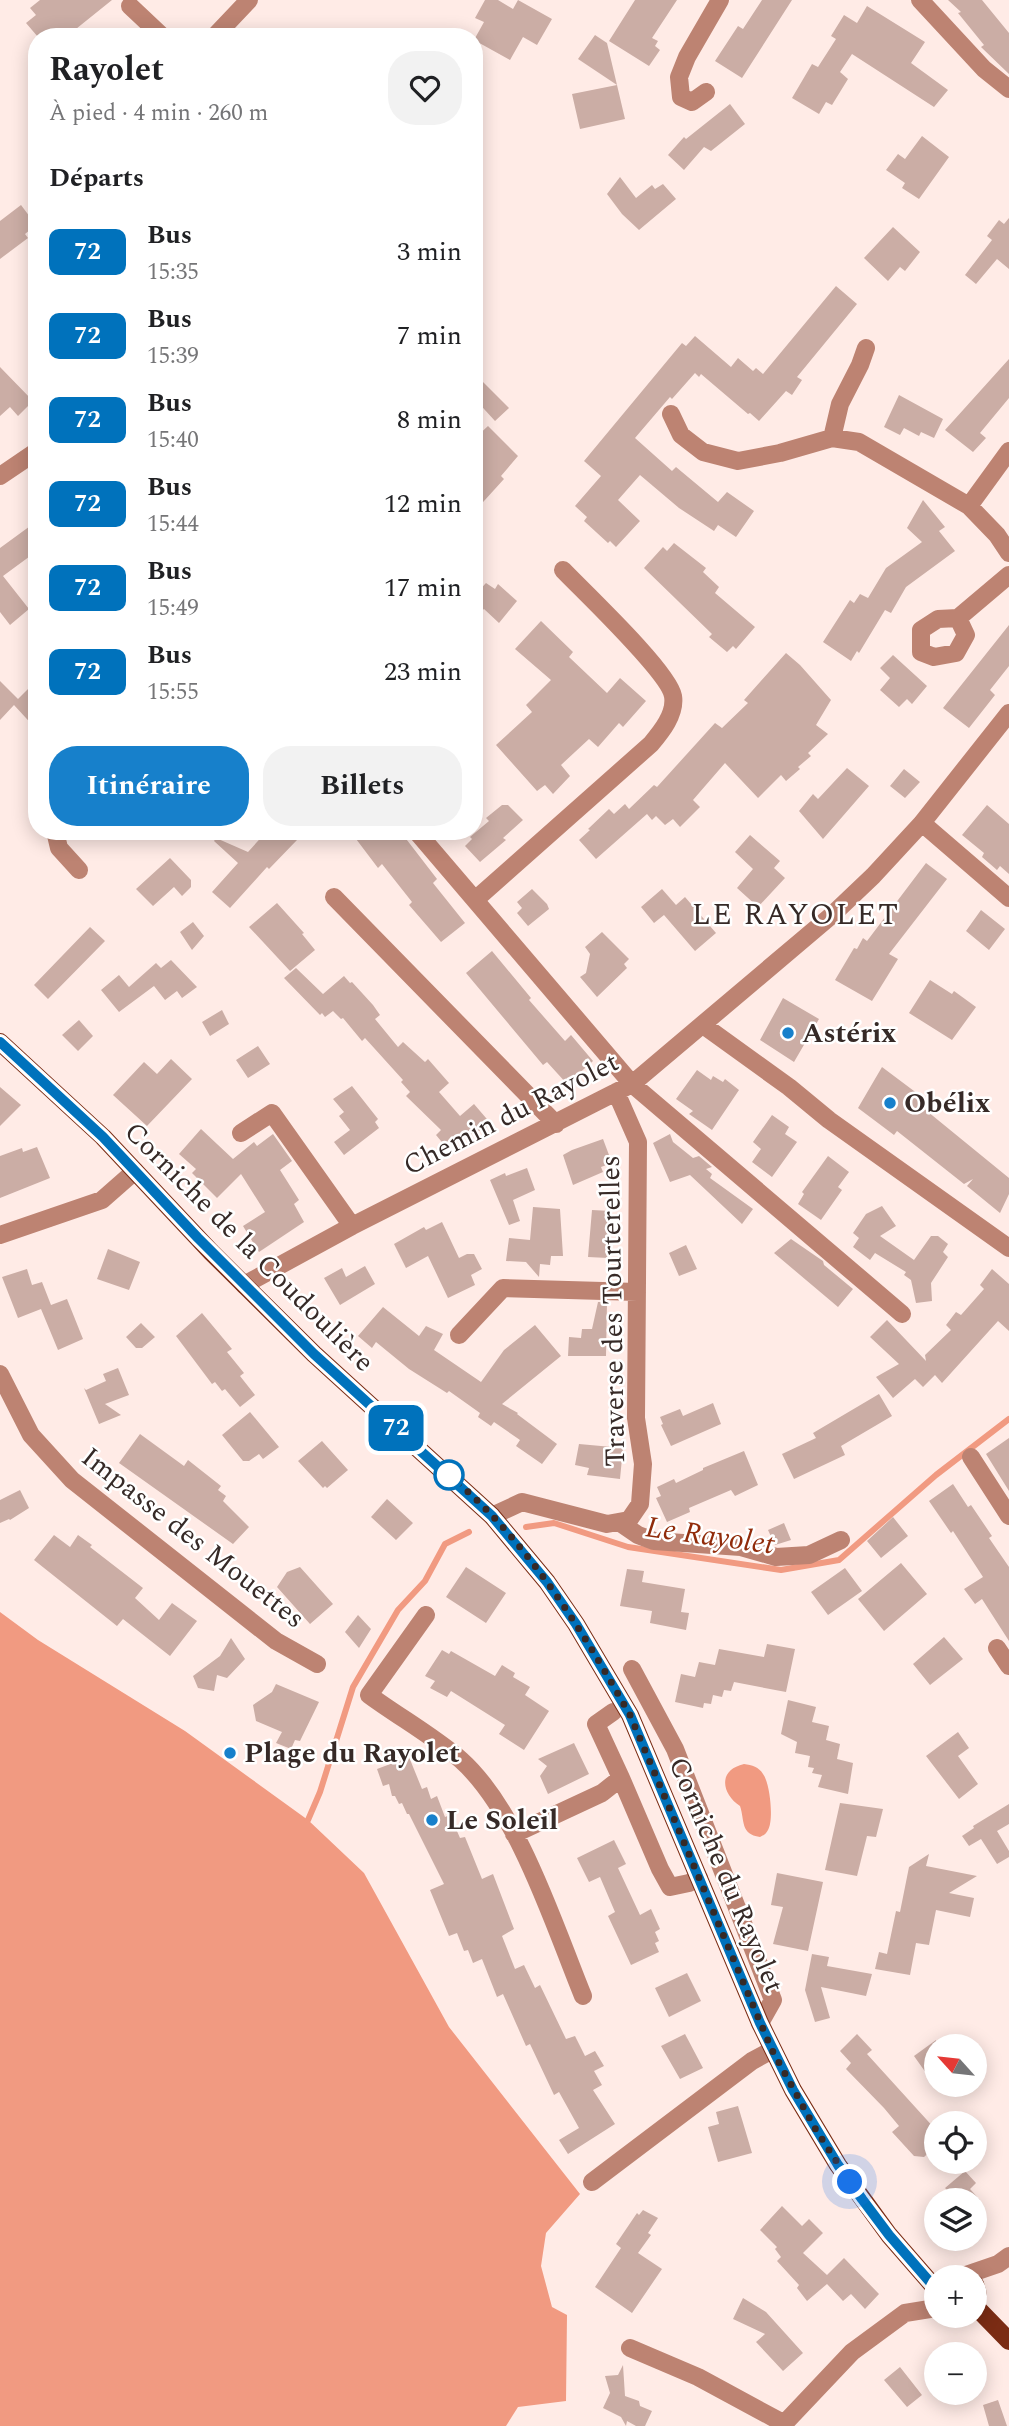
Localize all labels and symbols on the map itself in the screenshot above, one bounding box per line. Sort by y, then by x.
district label: LE RAYOLET [692,892,900,938]
place label: Astérix [802,1012,896,1055]
marker: Astérix [780,1025,796,1041]
street label: Chemin du Rayolet [396,1041,626,1187]
place label: Obélix [904,1082,990,1125]
marker: Obélix [882,1095,898,1111]
street label: Corniche de la Coudoulière [114,1112,384,1382]
street label: Traverse des Tourterelles [589,1155,637,1467]
line badge: 72 [364,1405,428,1451]
street label: Impasse des Mouettes [72,1437,314,1639]
unlabelled marker [434,1460,464,1490]
water label: Le Rayolet [643,1504,778,1568]
place label: Plage du Rayolet [244,1732,460,1775]
marker: Plage du Rayolet [222,1745,238,1761]
street label: Corniche du Rayolet [657,1750,795,2000]
place label: Le Soleil [446,1799,558,1842]
marker: Le Soleil [424,1812,440,1828]
north arrow [924,2034,987,2096]
your location [832,2164,867,2199]

